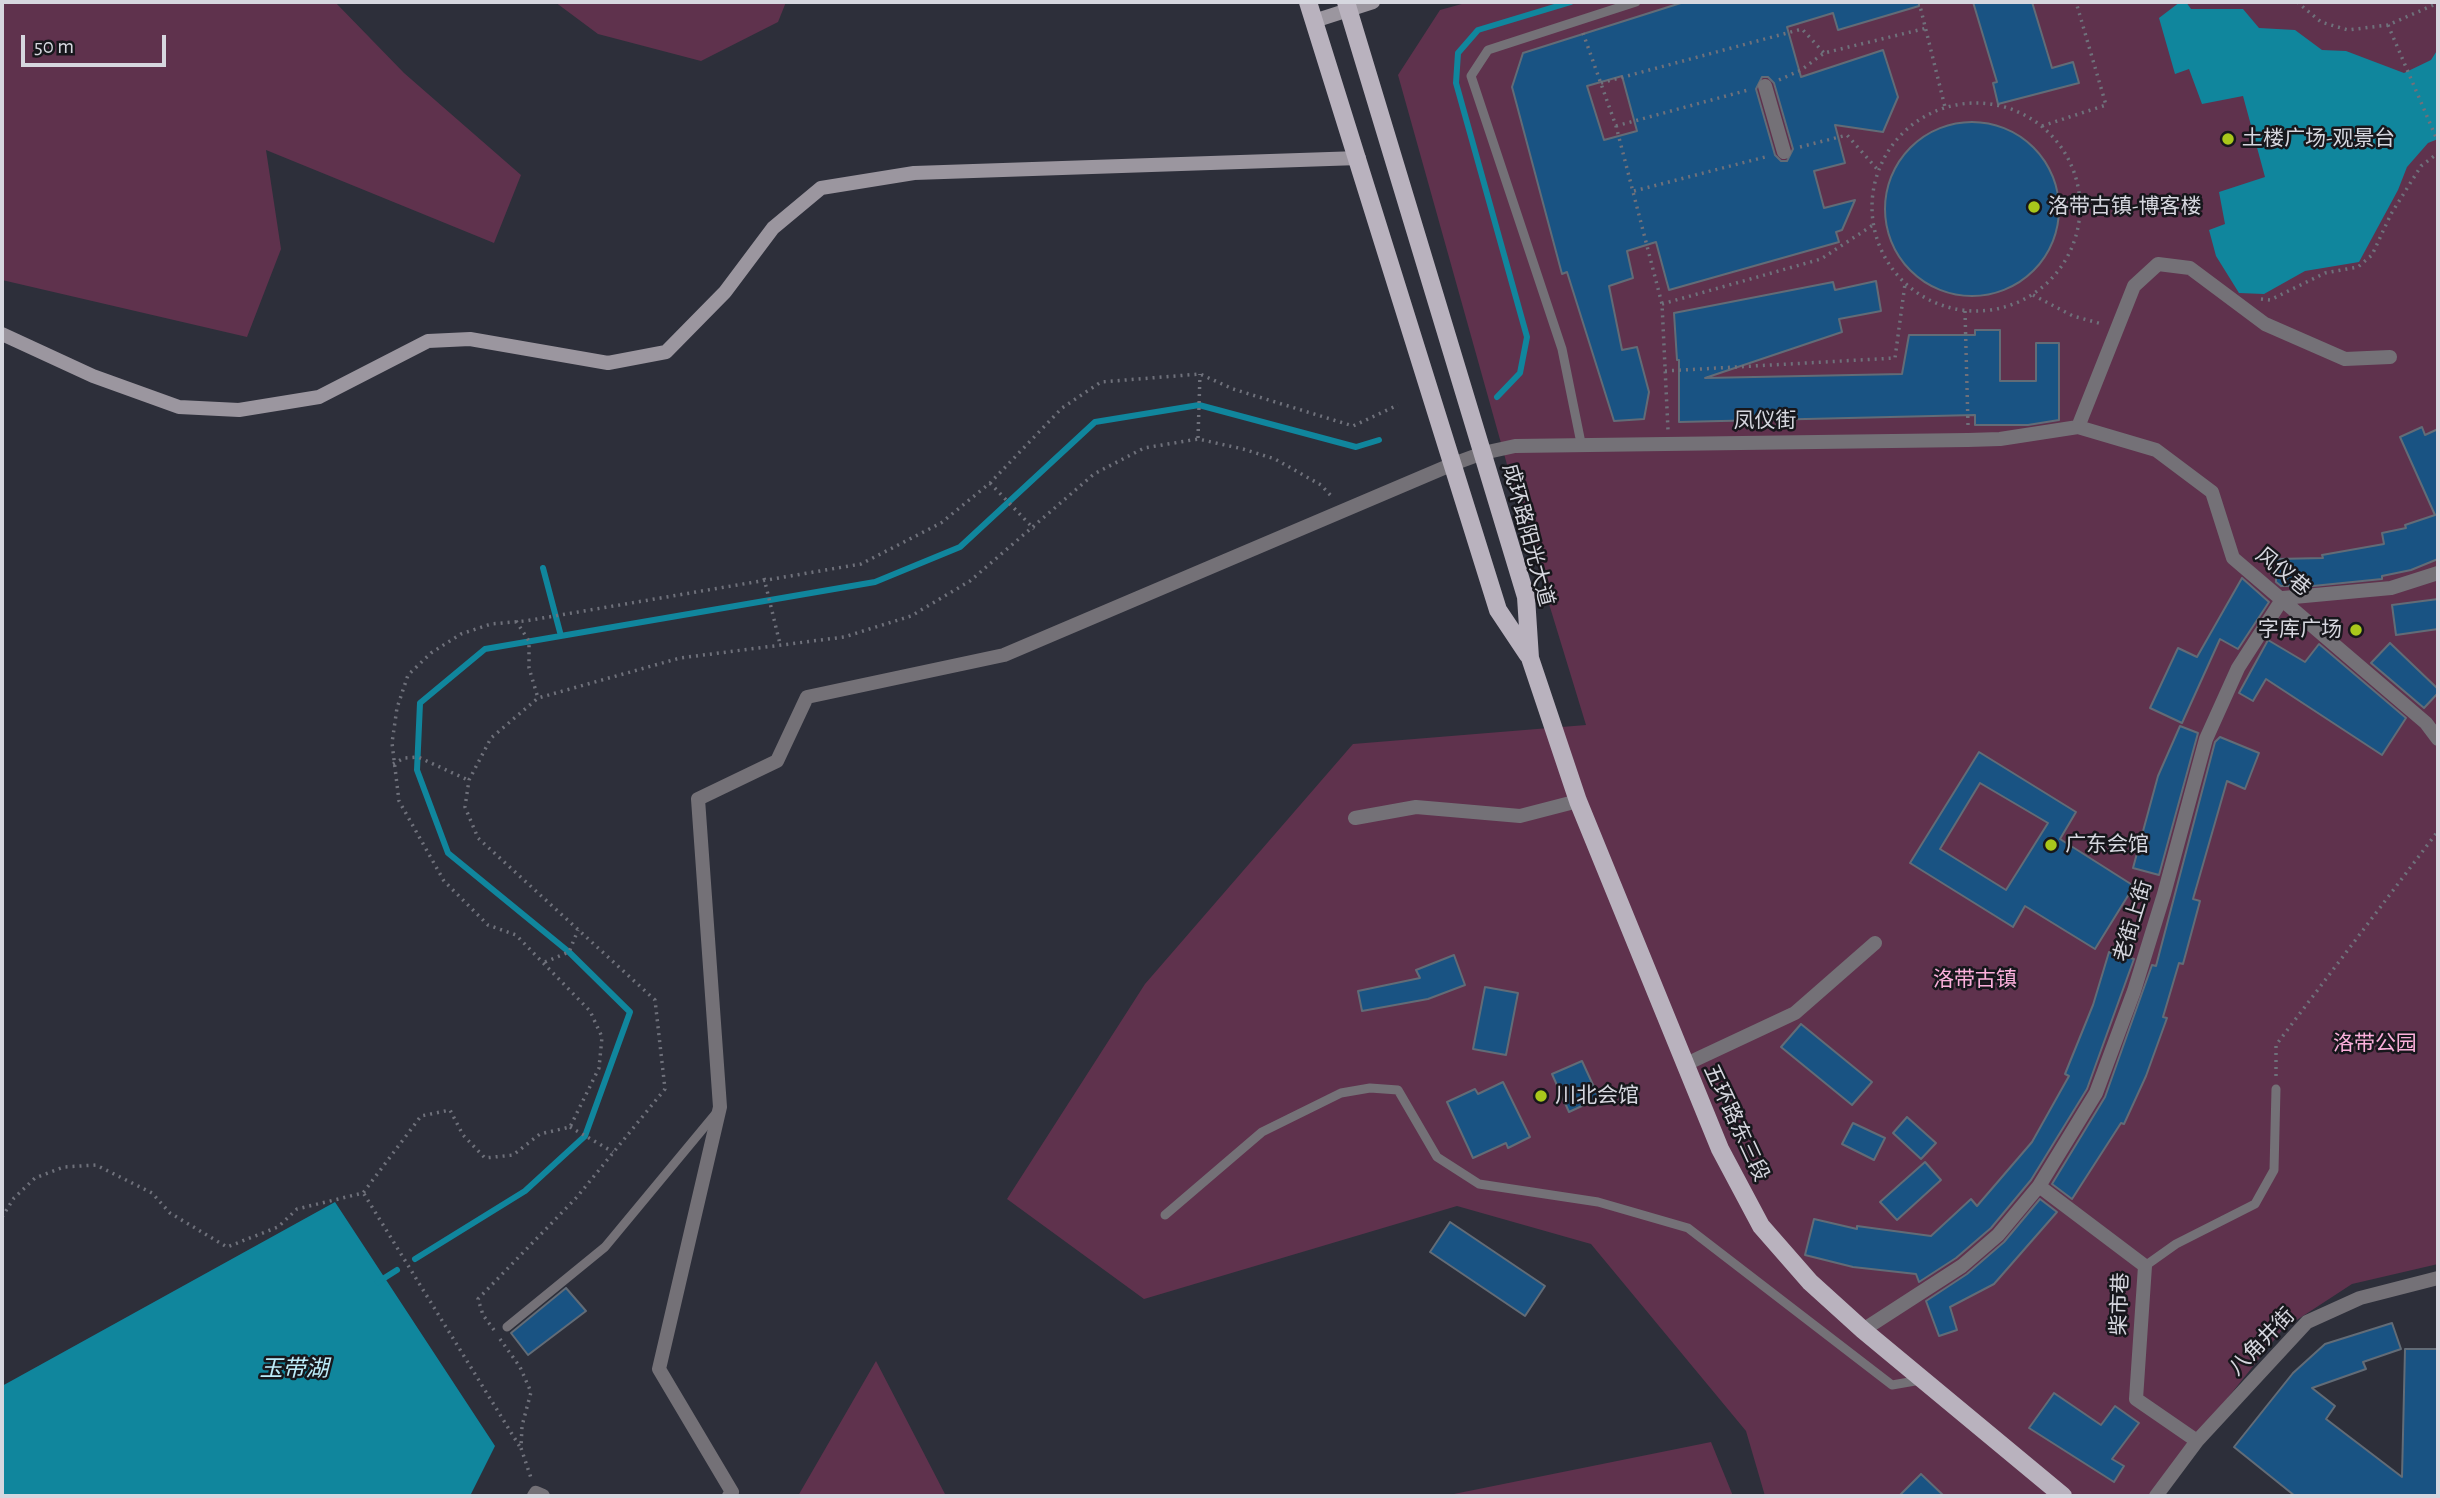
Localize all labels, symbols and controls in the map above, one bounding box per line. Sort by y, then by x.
scale bar [24,21,170,65]
text: 50 m [34,36,74,57]
place label: 土楼广场-观景台 [2242,126,2395,152]
marker: 土楼广场-观景台 [2220,131,2236,147]
place label: 洛带古镇-博客楼 [2048,194,2201,220]
marker: 洛带古镇-博客楼 [2026,199,2042,215]
street label: 凤仪街 [1734,408,1796,434]
street label: 成环路阳光大道 [1497,461,1559,609]
street label: 风仪巷 [2251,542,2315,602]
place label: 字库广场 [2258,617,2342,643]
marker: 字库广场 [2348,622,2364,638]
place label: 广东会馆 [2065,832,2149,858]
marker: 广东会馆 [2043,837,2059,853]
street label: 老街上街 [2109,877,2157,965]
park label: 洛带古镇 [1933,967,2017,993]
park label: 洛带公园 [2333,1031,2417,1057]
street label: 五环路东三段 [1698,1061,1774,1185]
place label: 川北会馆 [1555,1083,1639,1109]
marker: 川北会馆 [1533,1088,1549,1104]
street label: 柴市巷 [2106,1272,2134,1336]
street label: 八角井街 [2224,1303,2300,1381]
water label: 玉带湖 [260,1355,328,1383]

